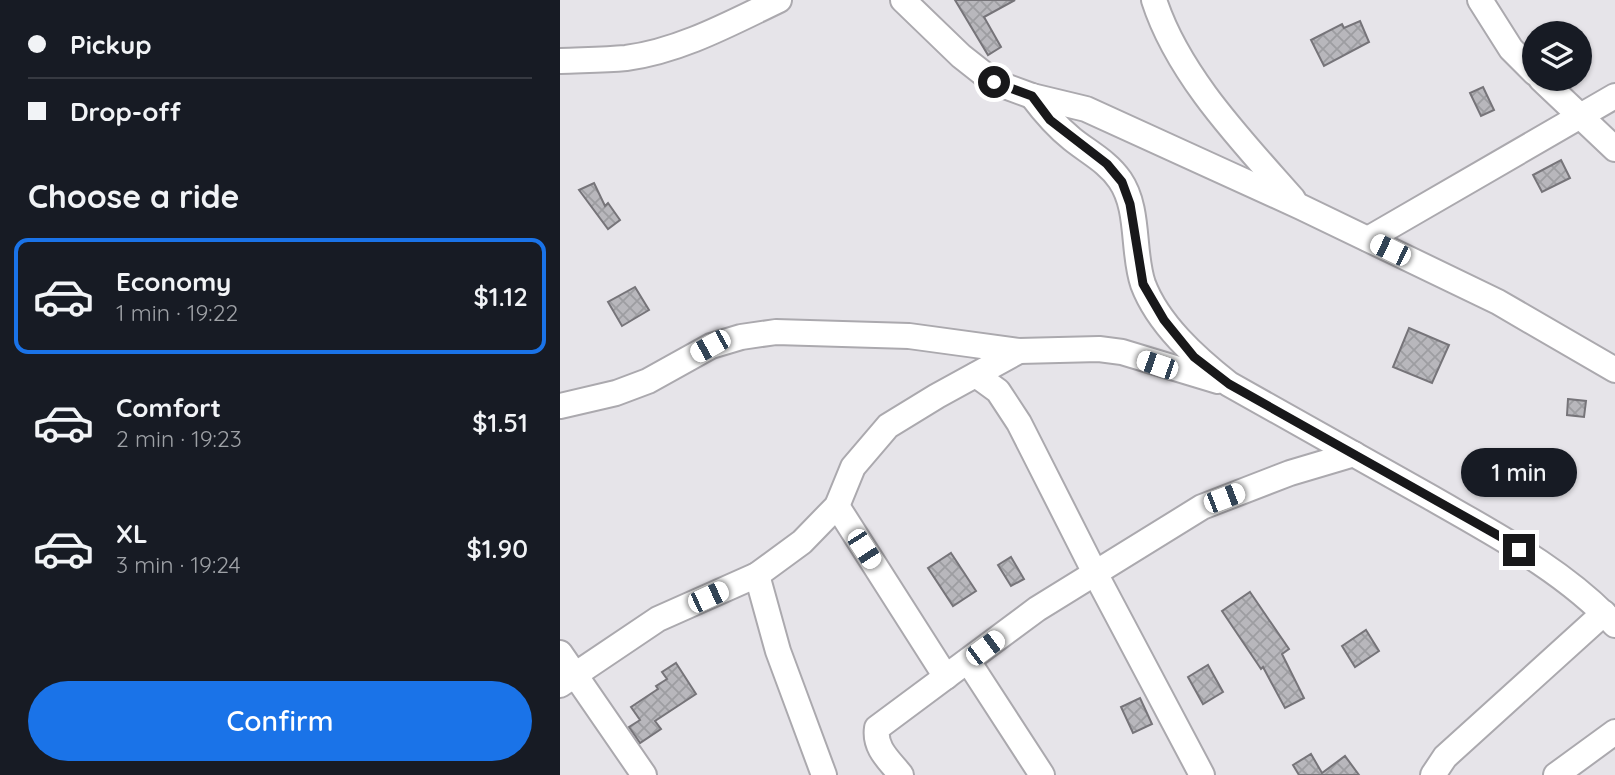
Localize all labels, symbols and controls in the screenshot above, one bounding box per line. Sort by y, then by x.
map controls [1522,21,1592,91]
button: layers [1522,21,1592,91]
text: Pickup [70,28,152,61]
route start [978,66,1010,98]
text: Drop-off [70,95,181,128]
text: Choose a ride [28,176,240,216]
car [1367,231,1414,269]
icon: car [32,265,95,328]
text: Economy [116,265,231,298]
text: $1.12 [474,280,528,313]
text: 1 min · 19:22 [116,298,238,327]
car [687,327,734,365]
car [1134,348,1181,382]
icon: car [32,391,95,454]
text: Comfort [116,391,221,424]
text: $1.51 [472,406,528,439]
text: 2 min · 19:23 [116,424,242,453]
callout: 1 min [1461,448,1577,498]
text: 1 min [1491,458,1547,487]
car [1201,481,1248,515]
icon: car [32,517,95,580]
text: XL [116,517,148,550]
car [844,526,885,572]
text: $1.90 [466,532,528,565]
route end [1503,534,1535,566]
text: 3 min · 19:24 [116,550,241,579]
car [685,579,732,615]
car [962,627,1009,669]
button: Confirm [28,681,532,761]

